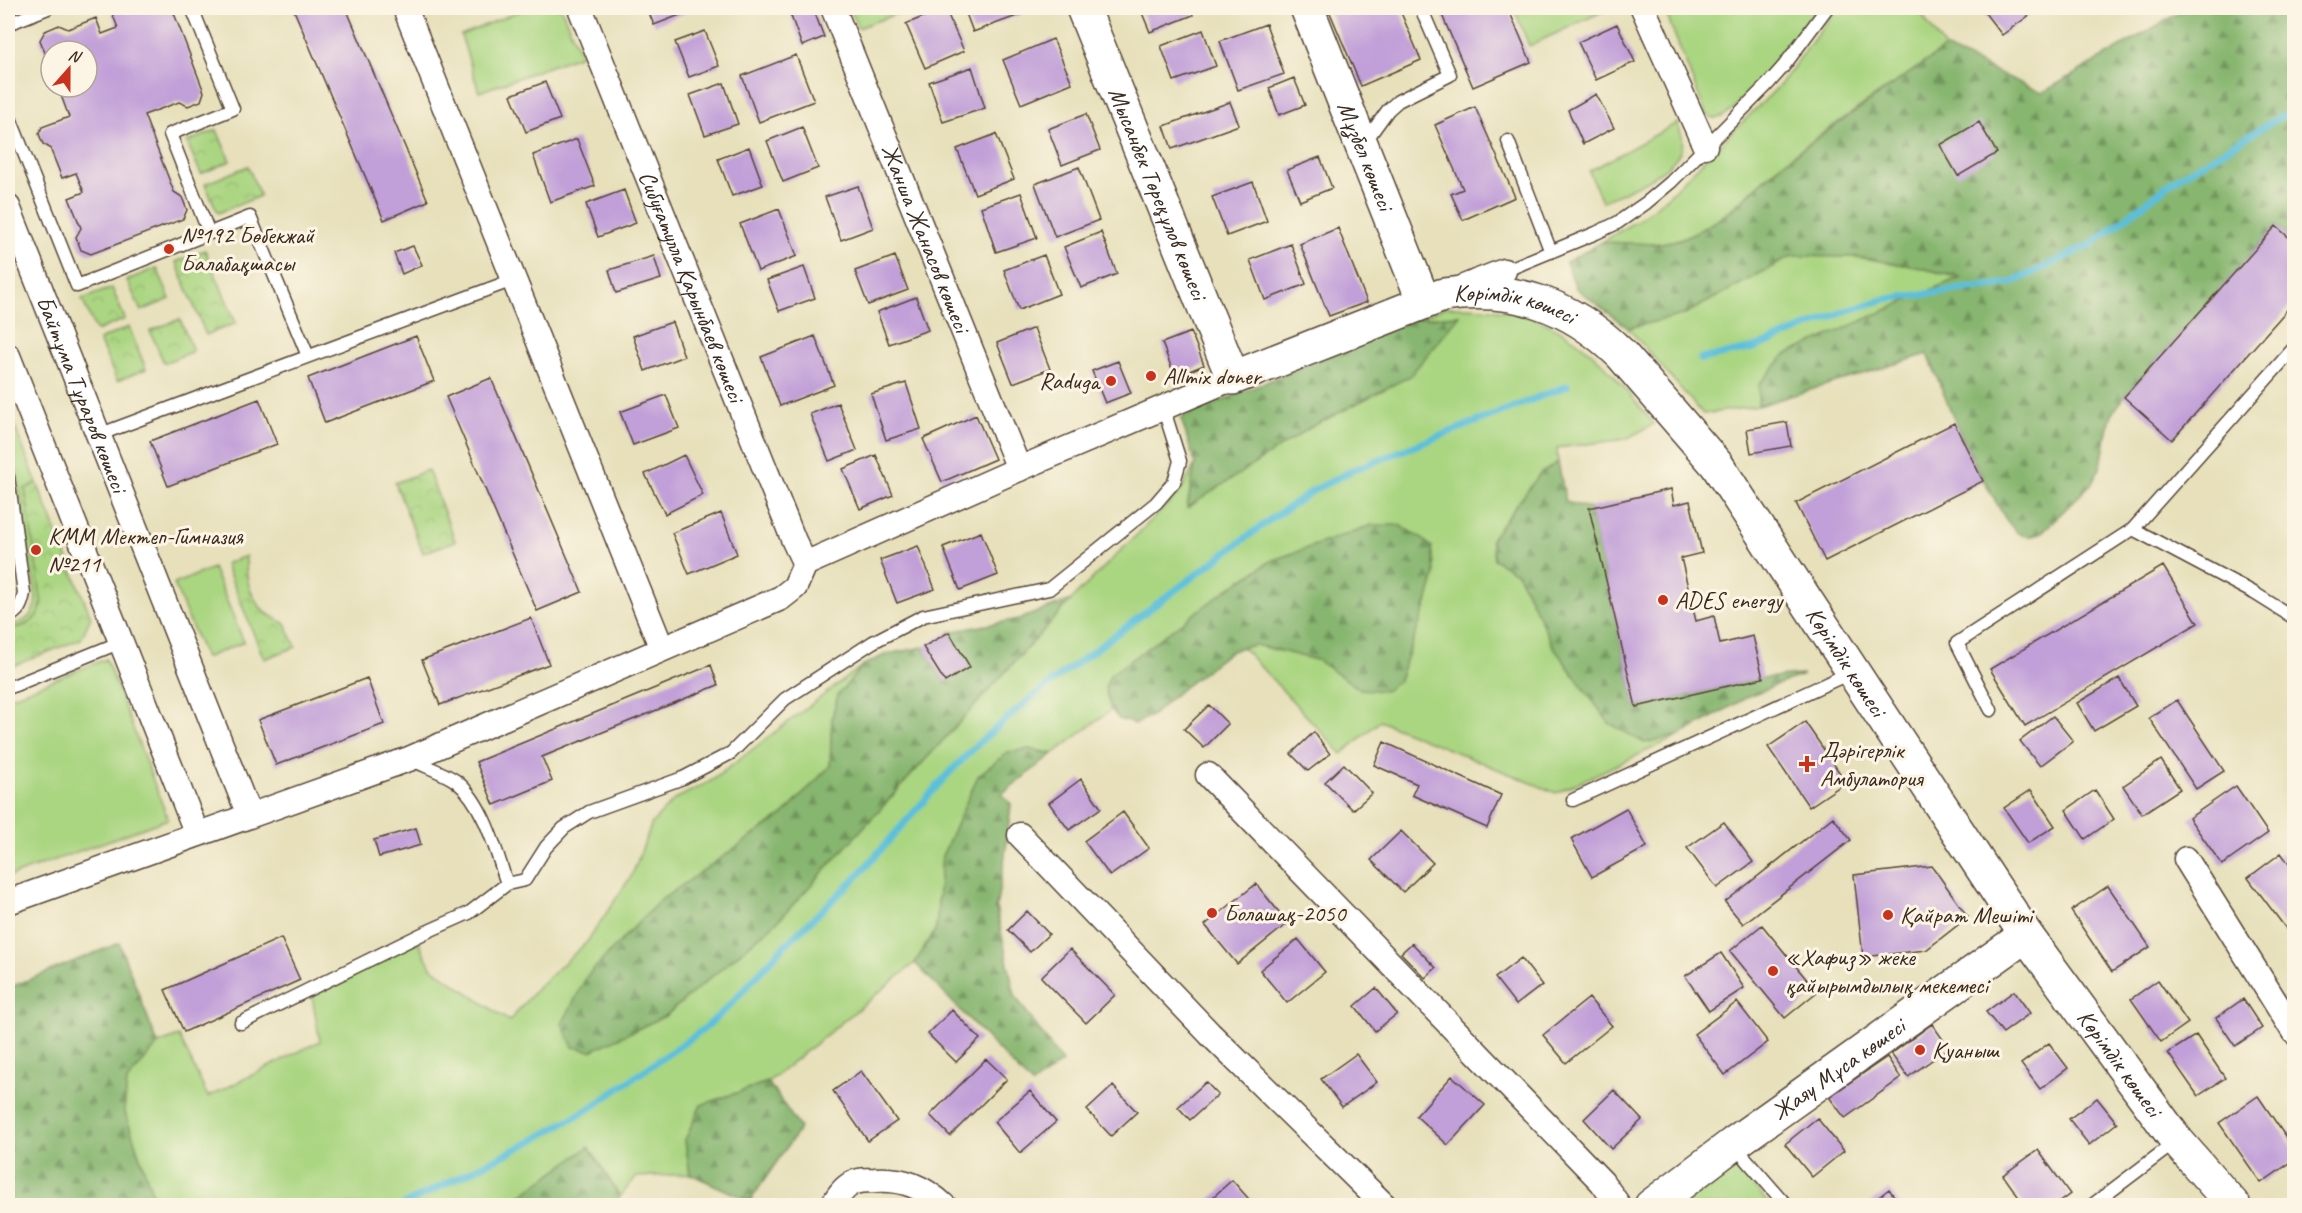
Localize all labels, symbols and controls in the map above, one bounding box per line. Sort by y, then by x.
north arrow [39,39,99,99]
text: N [66,45,85,68]
street label: Мысанбек Төреқұлов көшесі [1102,83,1216,306]
street label: Мұзбел көшесі [1331,97,1402,217]
street label: Жанша Жанасов көшесі [874,140,978,339]
street label: Сибуғатулла Қарынбаев көшесі [632,166,753,409]
place label: №192 Бөбекжай Балабақшасы [181,220,316,278]
marker: №192 Бөбекжай Балабақшасы [162,242,176,256]
street label: Көрімдік көшесі [1452,277,1584,332]
street label: Байтұма Тұраров көшесі [30,291,135,499]
place label: Allmix doner [1163,361,1263,391]
place label: Raduga [1039,366,1101,396]
marker: Allmix doner [1144,369,1158,383]
marker: Raduga [1104,374,1118,388]
place label: КММ Мектеп-Гимназия №211 [48,521,244,579]
marker: КММ Мектеп-Гимназия №211 [29,543,43,557]
place label: ADES energy [1675,585,1784,615]
marker: ADES energy [1656,593,1670,607]
street label: Көрімдік көшесі [1799,601,1895,724]
place label: Дәрігерлік Амбулатория [1820,735,1924,793]
marker: Дәрігерлік Амбулатория [1798,755,1816,773]
place label: Болашақ-2050 [1224,898,1348,928]
place label: Қайрат Мешіті [1900,900,2035,930]
marker: Болашақ-2050 [1205,906,1219,920]
marker: Қайрат Мешіті [1881,908,1895,922]
place label: «Хафиз» жеке қайырымдылық мекемесі [1785,942,1991,1000]
marker: «Хафиз» жеке қайырымдылық мекемесі [1766,964,1780,978]
street label: Көрімдік көшесі [2071,1004,2170,1124]
street label: Жаяу Мұса көшесі [1766,1010,1913,1127]
place label: Қуаныш [1932,1035,2000,1065]
marker: Қуаныш [1913,1043,1927,1057]

